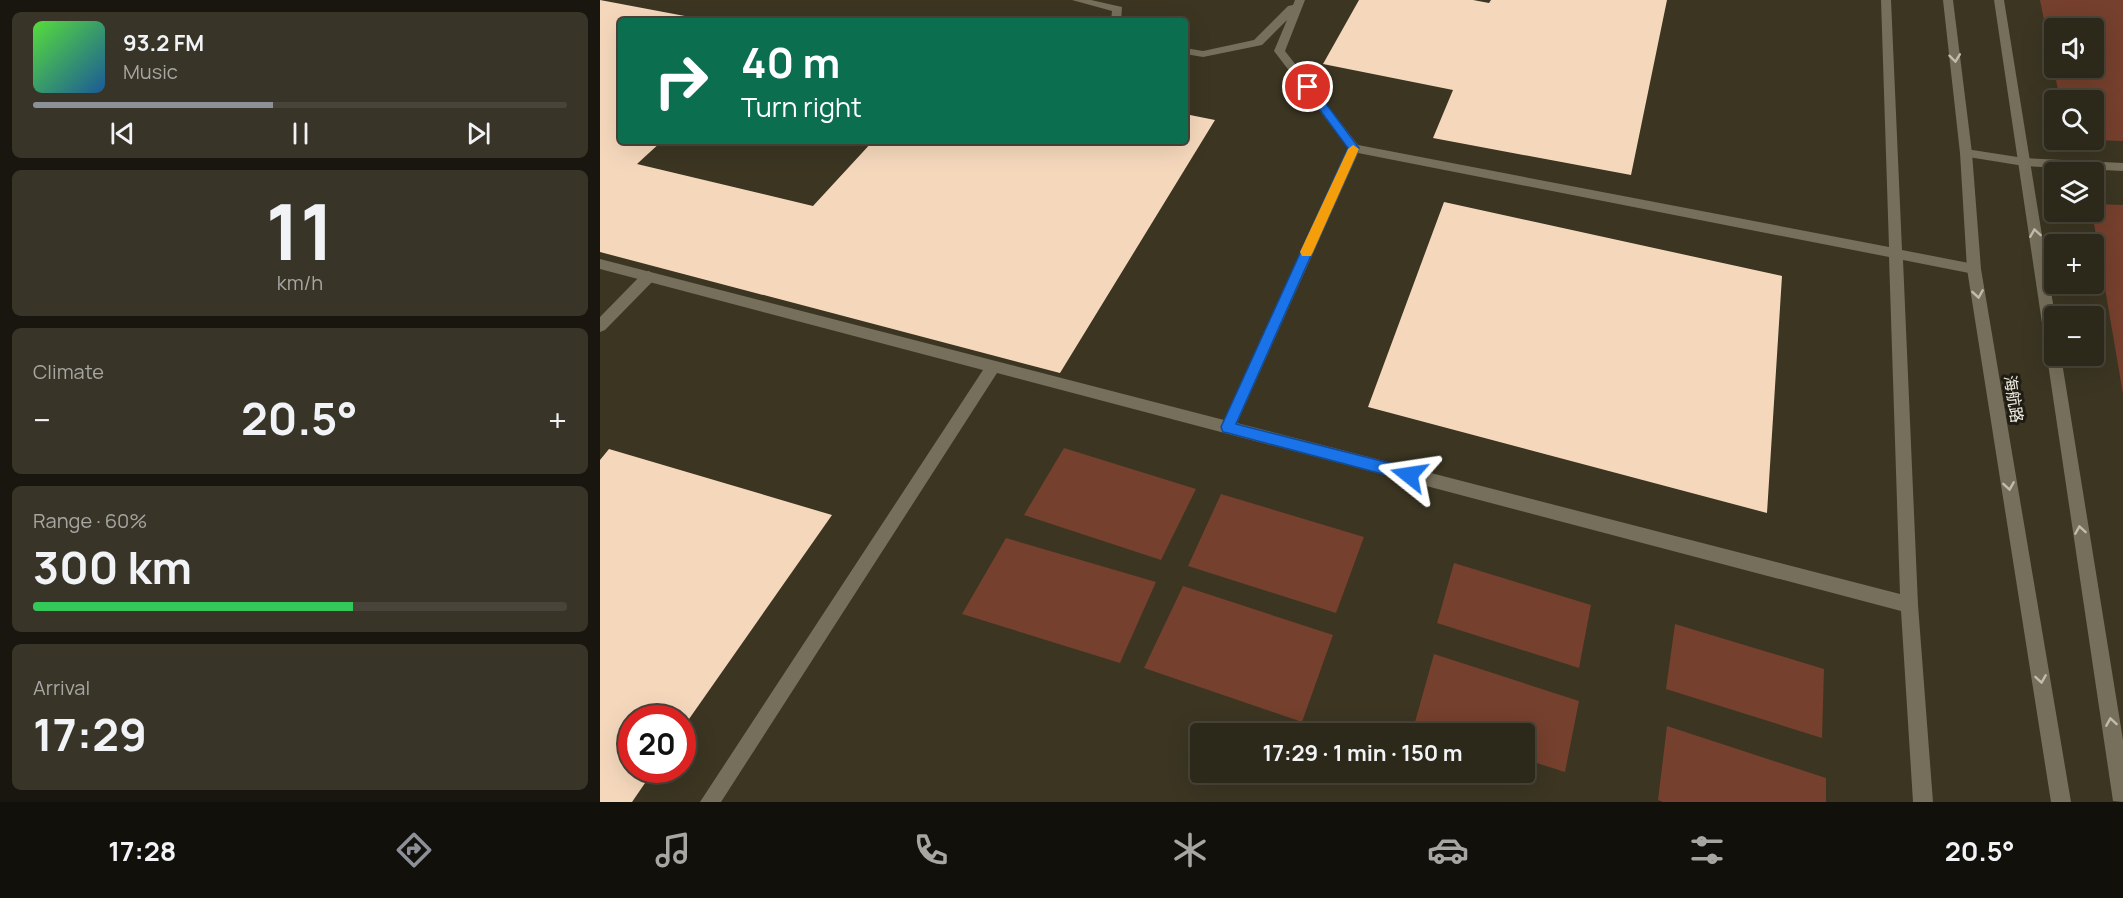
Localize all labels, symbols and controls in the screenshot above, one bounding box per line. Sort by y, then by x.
map controls [2044,18,2104,366]
button: sound [2044,18,2104,78]
text: 93.2 FM [123,28,204,58]
text: 40 m [741,33,840,91]
icon: right [642,42,720,120]
one-way arrow [1948,53,1961,63]
text: Music [123,58,178,85]
pin [1282,61,1333,112]
icon: arrive [1291,70,1324,103]
text: Turn right [741,88,862,125]
button: search [2044,90,2104,150]
icon: previous [106,117,139,150]
icon: pause [284,117,317,150]
icon: next [462,117,495,150]
button: layers [2044,162,2104,222]
text: 11 [266,177,334,283]
one-way arrow [2029,228,2041,238]
button: + [2044,234,2104,294]
text: km/h [277,269,323,296]
one-way arrow [1972,289,1984,298]
button: − [2044,306,2104,366]
text: Climate [33,358,104,385]
street label: 海航路 [1999,374,2029,424]
text: 20.5° [241,387,358,449]
text: − [33,397,51,442]
text: + [548,397,567,442]
position arrow [1377,443,1441,507]
one-way arrow [2003,482,2015,491]
text: Range · 60% [33,507,147,534]
one-way arrow [2075,525,2087,534]
text: 300 km [33,536,192,598]
text: Arrival [33,674,90,701]
one-way arrow [2034,674,2046,683]
text: 17:29 [33,703,147,765]
speed limit sign: 20 [618,705,696,783]
one-way arrow [2105,718,2117,727]
text: 17:29 · 1 min · 150 m [1263,738,1462,768]
icon: directions [393,829,435,871]
icon: music [652,829,694,871]
icon: phone [910,829,952,871]
icon: climate [1169,829,1211,871]
icon: car [1427,829,1469,871]
icon: filters [1686,829,1728,871]
text: 17:28 [108,832,176,869]
text: 20.5° [1945,832,2015,869]

